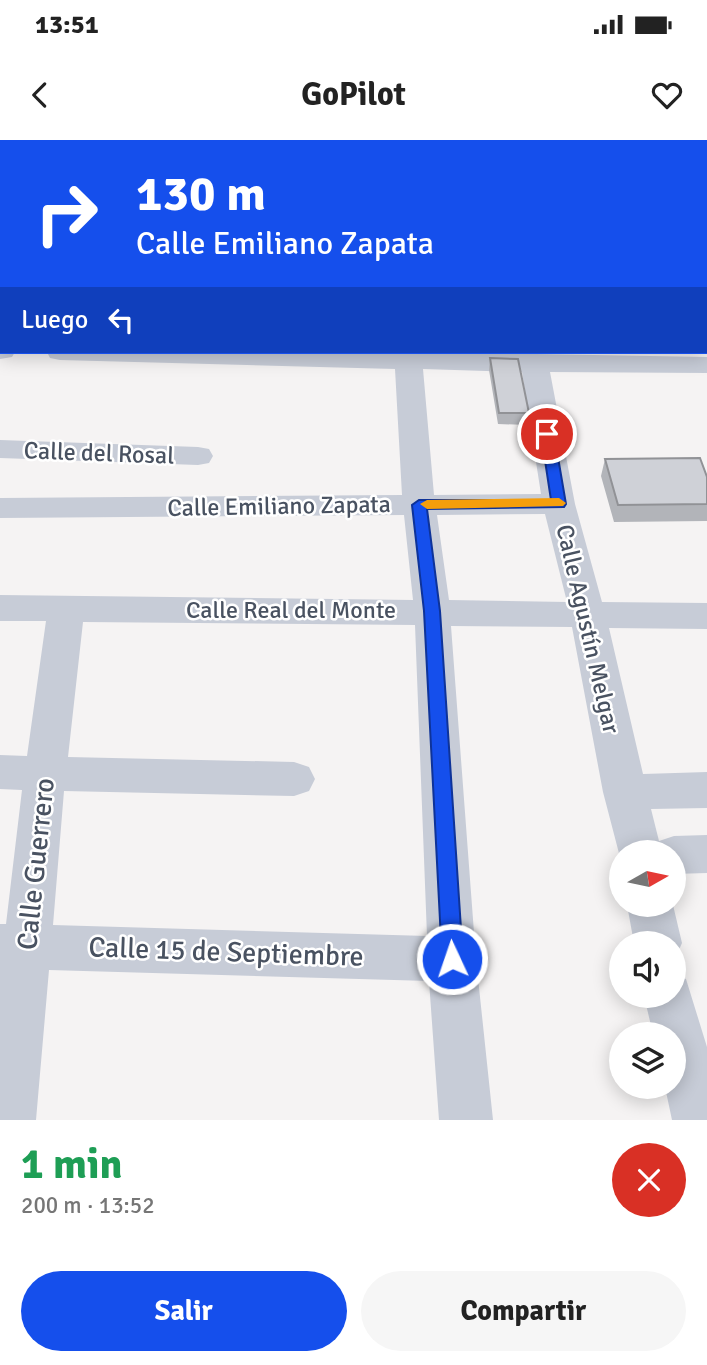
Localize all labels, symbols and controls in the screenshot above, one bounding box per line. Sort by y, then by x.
text: 13:51 [35,9,99,41]
text: GoPilot [301,75,406,114]
icon: back [21,76,59,114]
icon: heart [648,76,686,114]
text: 130 m [136,164,266,224]
icon: right [21,168,112,259]
text: Calle Emiliano Zapata [136,224,434,263]
icon: left [102,301,140,339]
text: Luego [21,304,88,336]
pin [517,404,577,464]
icon: arrive [528,415,566,453]
street label: Calle del Rosal [23,435,175,471]
street label: Calle Emiliano Zapata [167,489,391,523]
street label: Calle Agustín Melgar [549,522,627,737]
street label: Calle Real del Monte [186,595,396,625]
street label: Calle Guerrero [10,776,62,952]
north arrow [609,840,686,917]
map controls [609,840,686,1099]
position arrow [415,922,489,996]
street label: Calle 15 de Septiembre [88,930,364,974]
button: sound [609,931,686,1008]
button: layers [609,1022,686,1099]
text: 1 min [21,1139,122,1190]
button: close [612,1143,686,1217]
text: 200 m · 13:52 [21,1191,155,1220]
button: Salir [21,1271,347,1351]
button: Compartir [361,1271,686,1351]

